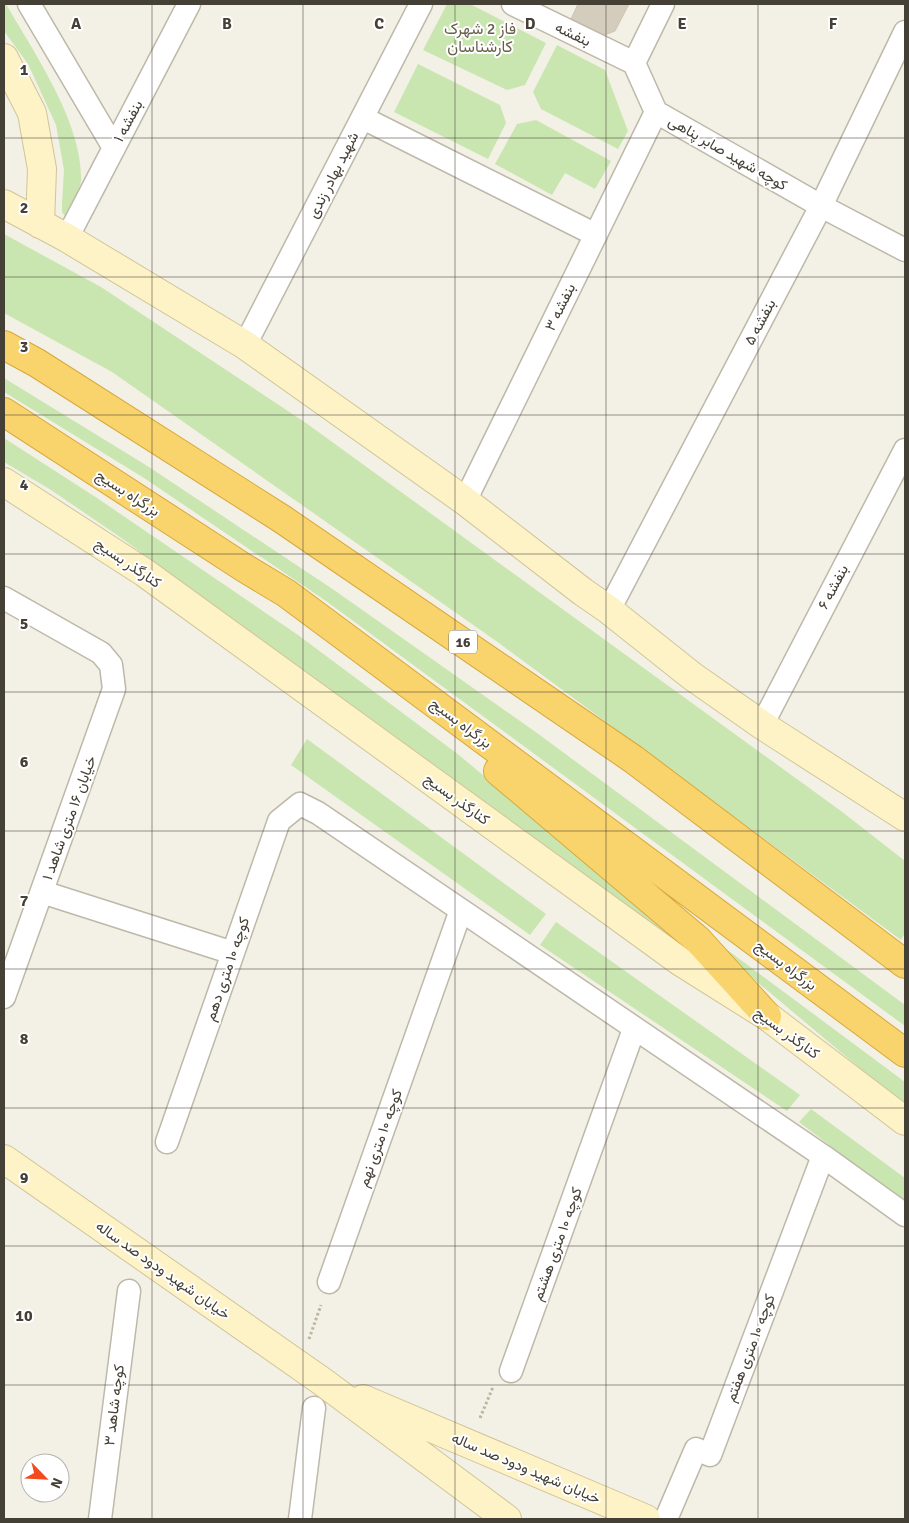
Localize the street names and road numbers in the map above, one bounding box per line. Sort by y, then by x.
street label: بنفشه [552,18,594,50]
street label: بنفشه ۱ [109,97,147,145]
street label: کوچه شهید صابر پناهی [665,112,791,195]
street label: شهید بهادر زندی [304,129,363,222]
street label: بنفشه ۳ [541,280,579,334]
street label: بنفشه ۵ [740,296,780,348]
street label: بزرگراه بسیج [92,466,163,522]
street label: کنارگذر بسیج [90,534,165,594]
street label: بنفشه ۶ [814,562,852,612]
road number: 16 [449,630,477,654]
street label: بزرگراه بسیج [425,694,495,754]
street label: خیابان ۱۶ متری شاهد ۱ [38,753,101,883]
street label: کنارگذر بسیج [420,769,493,830]
street label: کوچه ۱۰ متری دهم [201,914,254,1024]
street label: بزرگراه بسیج [750,936,820,996]
street label: کنارگذر بسیج [750,1003,823,1064]
street label: کوچه ۱۰ متری نهم [354,1086,407,1190]
street label: کوچه ۱۰ متری هشتم [528,1184,587,1304]
street label: خیابان شهید ودود صد ساله [92,1217,234,1323]
street label: کوچه ۱۰ متری هفتم [721,1291,780,1405]
street label: کوچه شاهد ۳ [100,1363,129,1447]
street label: خیابان شهید ودود صد ساله [449,1428,603,1508]

